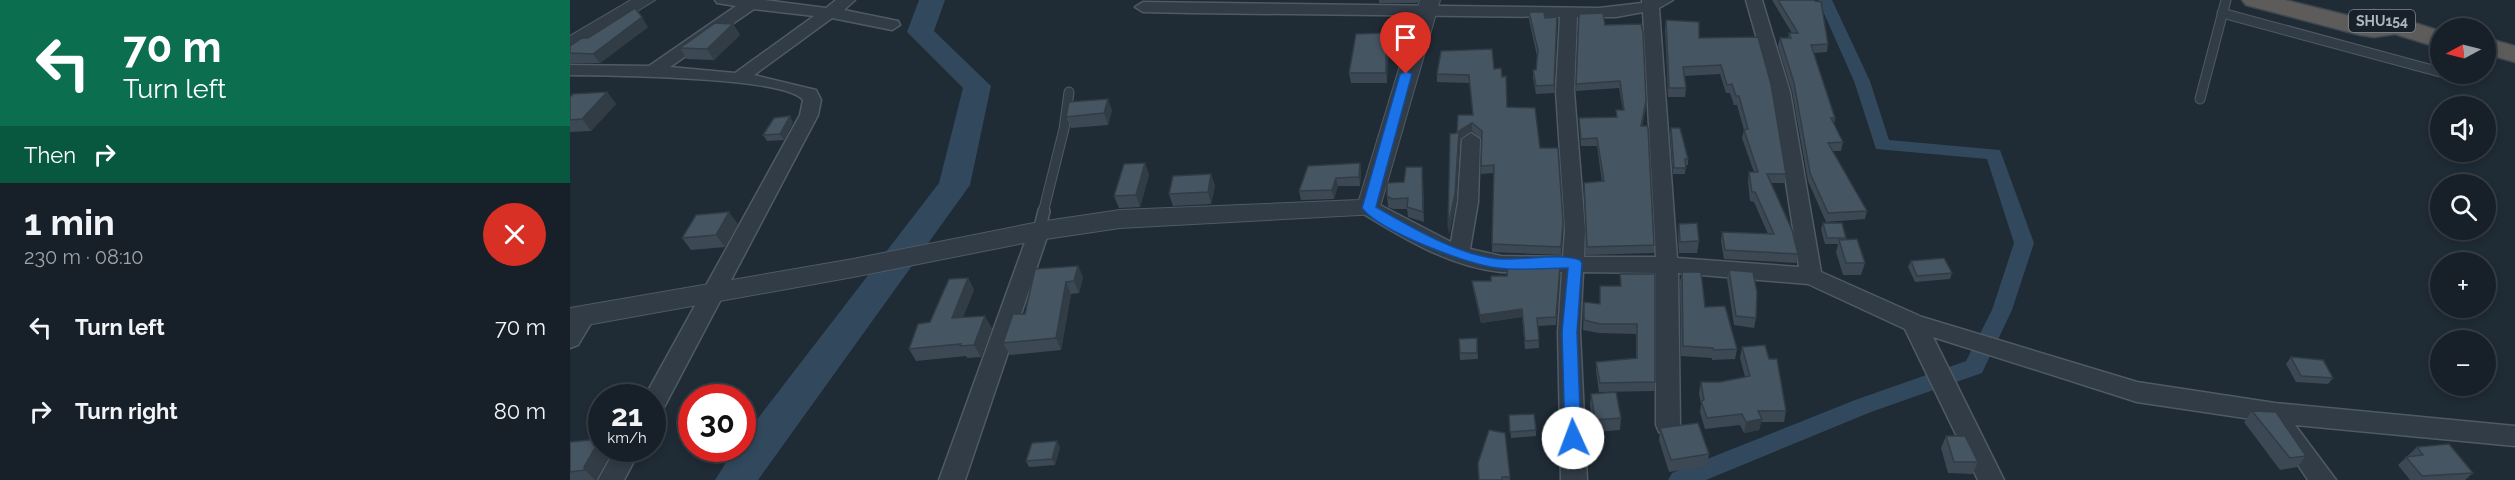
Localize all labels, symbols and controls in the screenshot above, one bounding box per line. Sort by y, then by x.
road number: SHU154 [2349,10,2415,32]
pin [1380,12,1431,74]
north arrow [2430,18,2496,84]
map controls [2430,18,2496,396]
icon: arrive [1389,21,1422,54]
text: 70 m [123,23,222,72]
icon: left [24,24,102,102]
text: Turn left [123,73,226,104]
button: sound [2430,96,2496,162]
icon: right [88,138,121,171]
text: Then [24,142,76,168]
button: search [2430,174,2496,240]
text: 1 min [24,201,115,243]
button: close [483,203,546,266]
text: 230 m · 08:10 [24,245,143,269]
button: + [2430,252,2496,318]
icon: left [24,311,57,344]
text: Turn left [75,314,165,340]
text: 70 m [495,314,546,340]
button: − [2430,330,2496,396]
speed limit sign: 30 [678,384,756,462]
icon: right [24,395,57,428]
text: Turn right [75,398,178,424]
text: 80 m [494,398,546,424]
text: 21 [611,398,643,433]
position arrow [1541,406,1605,470]
text: km/h [607,429,647,447]

